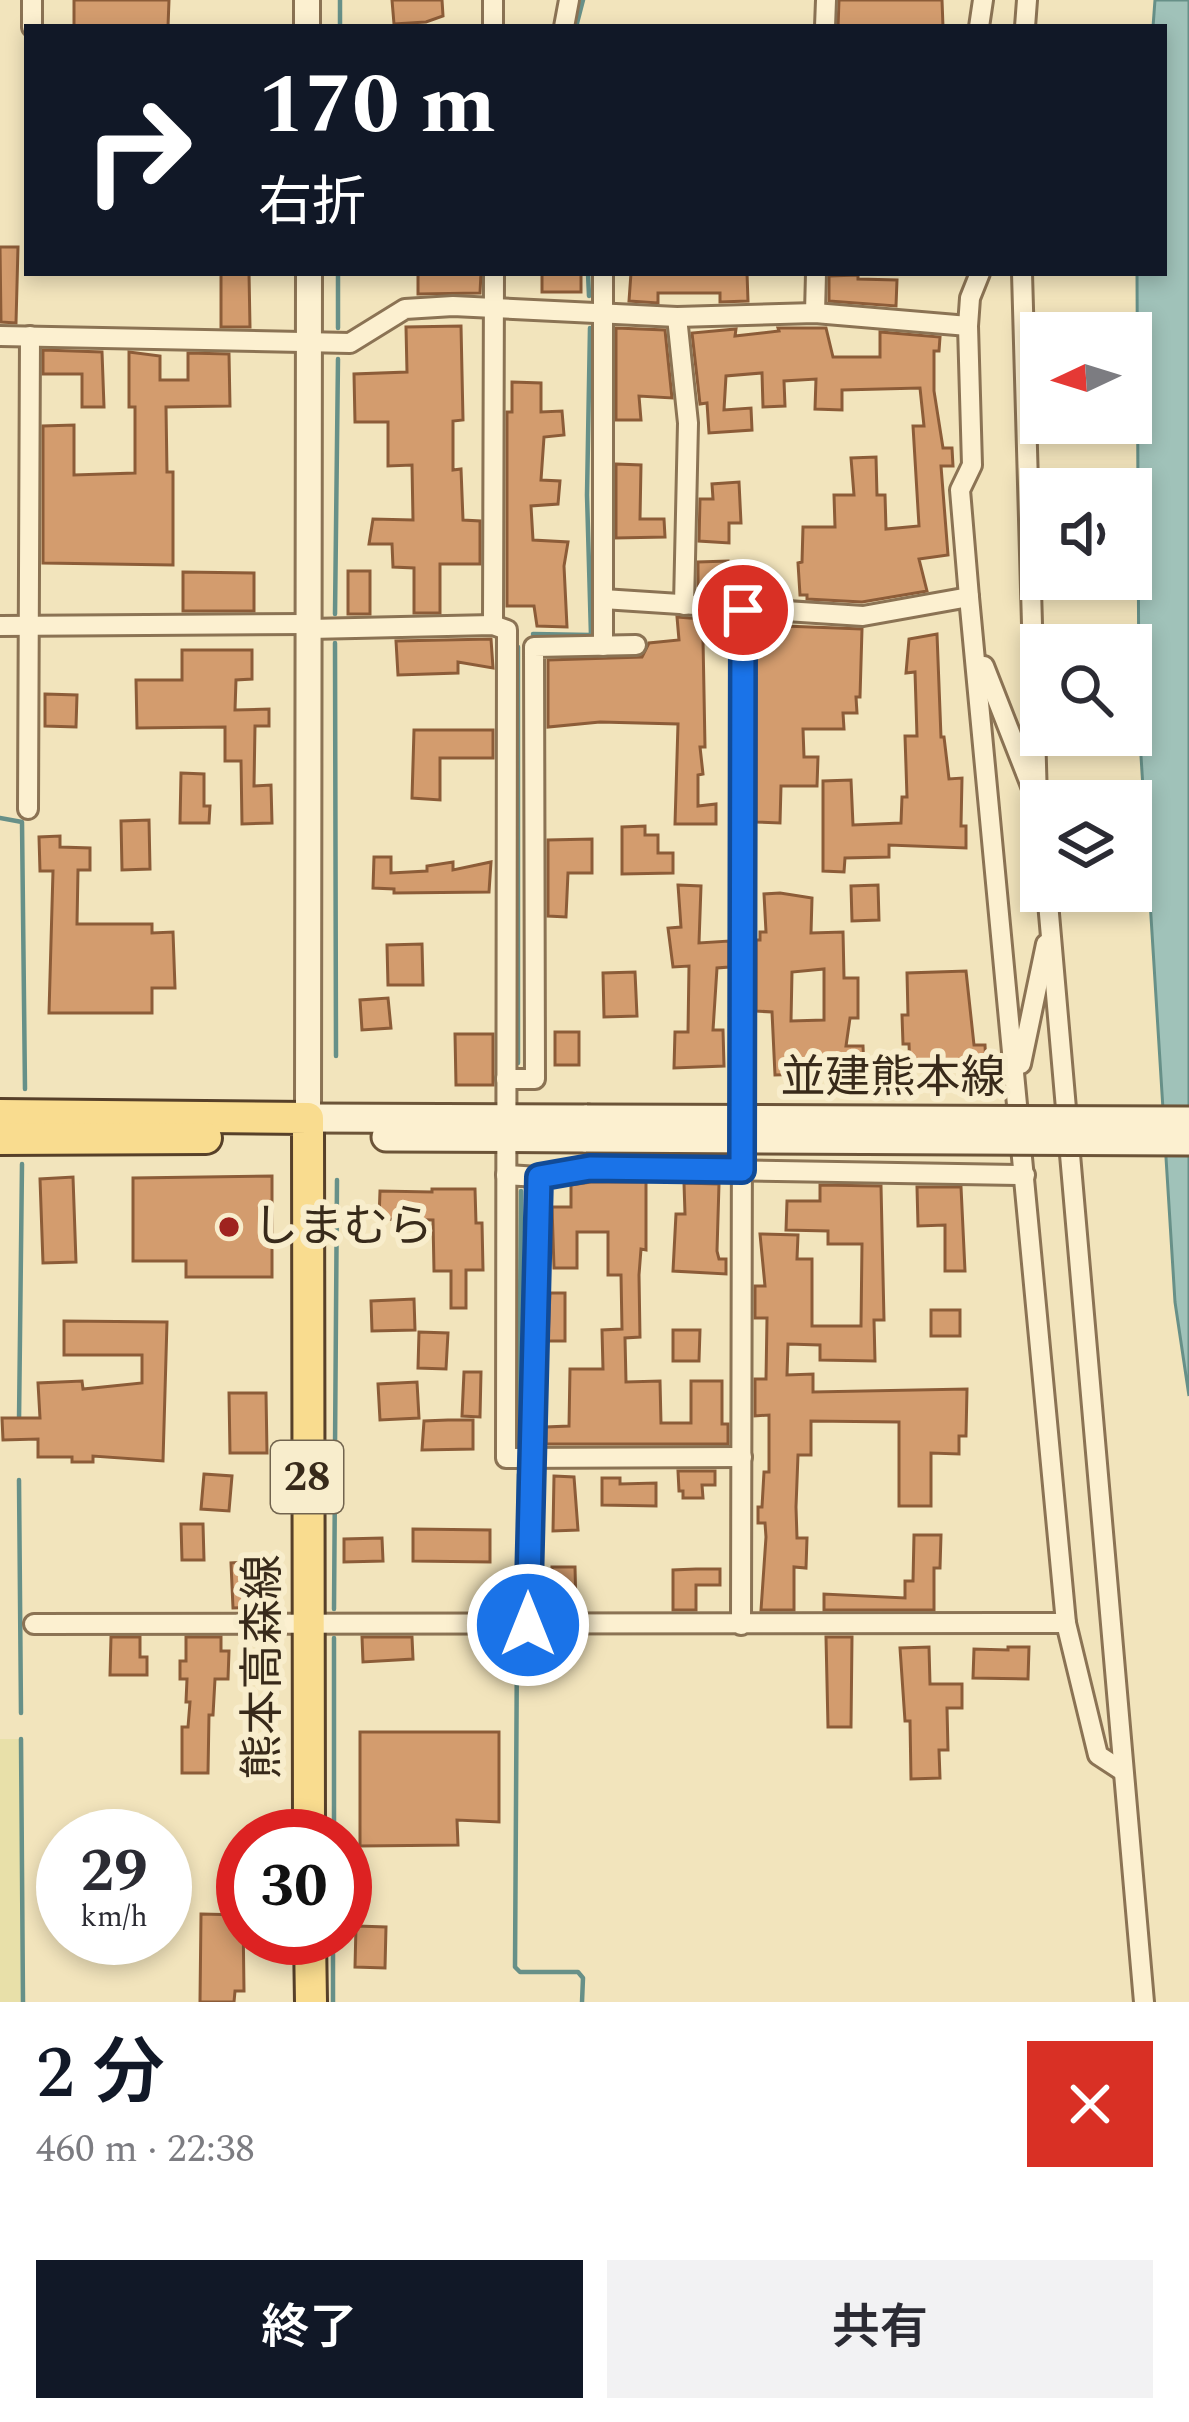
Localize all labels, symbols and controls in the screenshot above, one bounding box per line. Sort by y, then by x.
text: 170 m [258,42,496,170]
icon: right [60,72,216,228]
text: 右折 [258,163,366,245]
north arrow [1020,312,1152,444]
map controls [1020,312,1152,912]
button: sound [1020,468,1152,600]
pin [692,559,794,661]
icon: arrive [710,577,776,643]
button: search [1020,624,1152,756]
button: layers [1020,780,1152,912]
street label: 並建熊本線 [780,1044,1006,1113]
place label: しまむら [253,1193,433,1262]
marker: しまむら [216,1214,242,1240]
road number: 28 [271,1441,343,1513]
street label: 熊本高森線 [229,1554,298,1780]
position arrow [465,1562,591,1688]
speed limit sign: 30 [216,1809,372,1965]
text: 29 [80,1826,148,1918]
text: km/h [80,1894,148,1940]
text: 2 分 [36,2020,165,2129]
button: close [1027,2041,1153,2167]
text: 460 m · 22:38 [36,2120,255,2179]
button: 終了 [36,2260,583,2398]
button: 共有 [607,2260,1153,2398]

